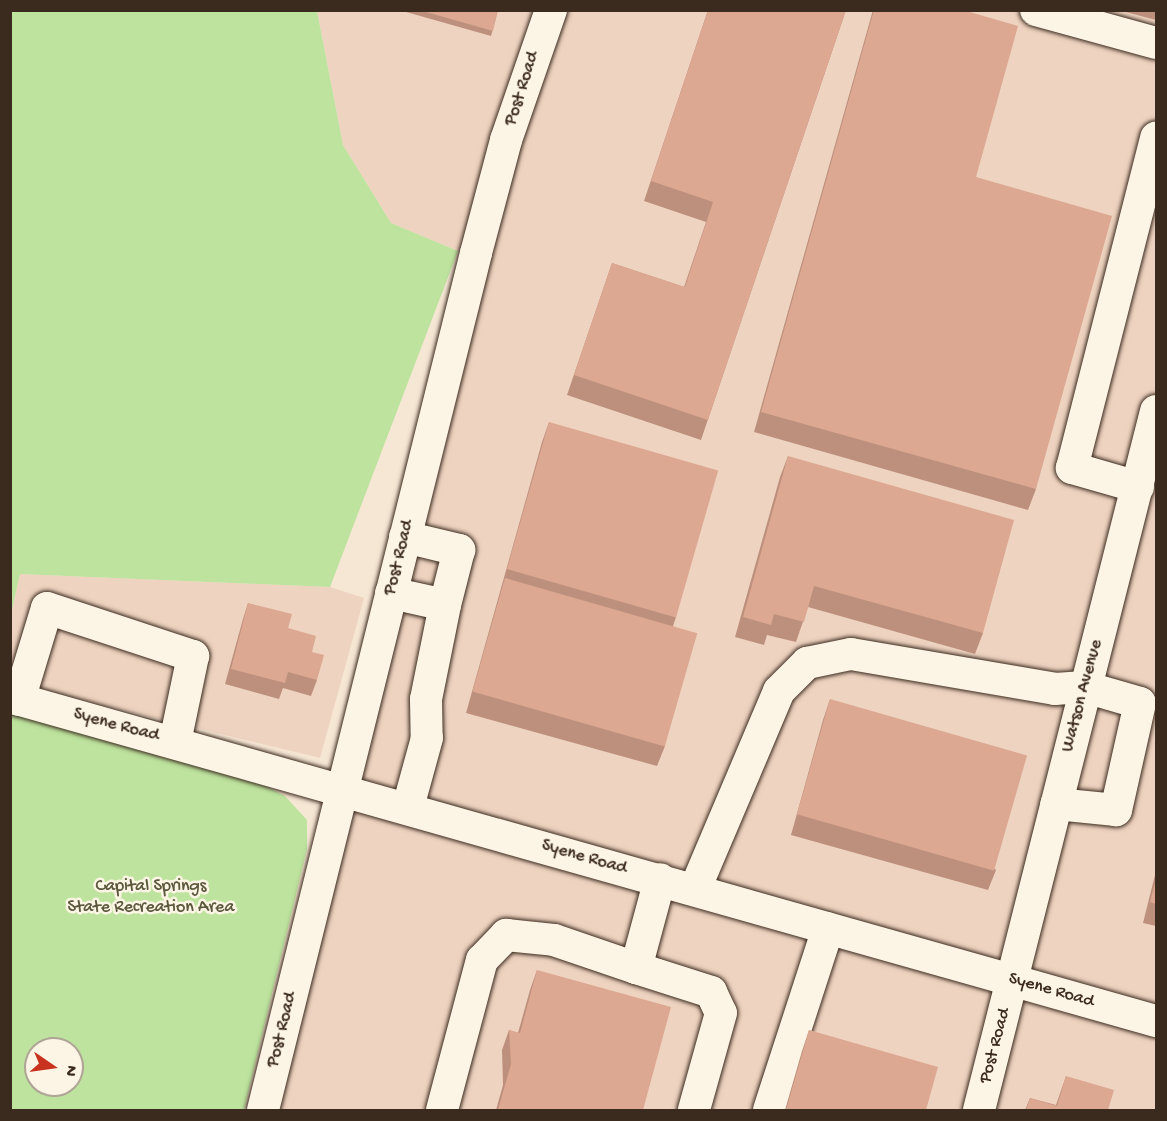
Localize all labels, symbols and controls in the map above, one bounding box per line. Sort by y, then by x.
street label: Post Road [501,49,545,129]
street label: Post Road [380,518,420,598]
street label: Watson Avenue [1058,637,1108,755]
street label: Syene Road [71,704,161,748]
street label: Syene Road [539,836,629,880]
park label: Capital Springs State Recreation Area [68,877,234,920]
street label: Syene Road [1006,969,1096,1013]
street label: Post Road [263,990,303,1070]
street label: Post Road [976,1006,1016,1086]
north arrow [24,1037,84,1097]
text: N [60,1063,81,1078]

